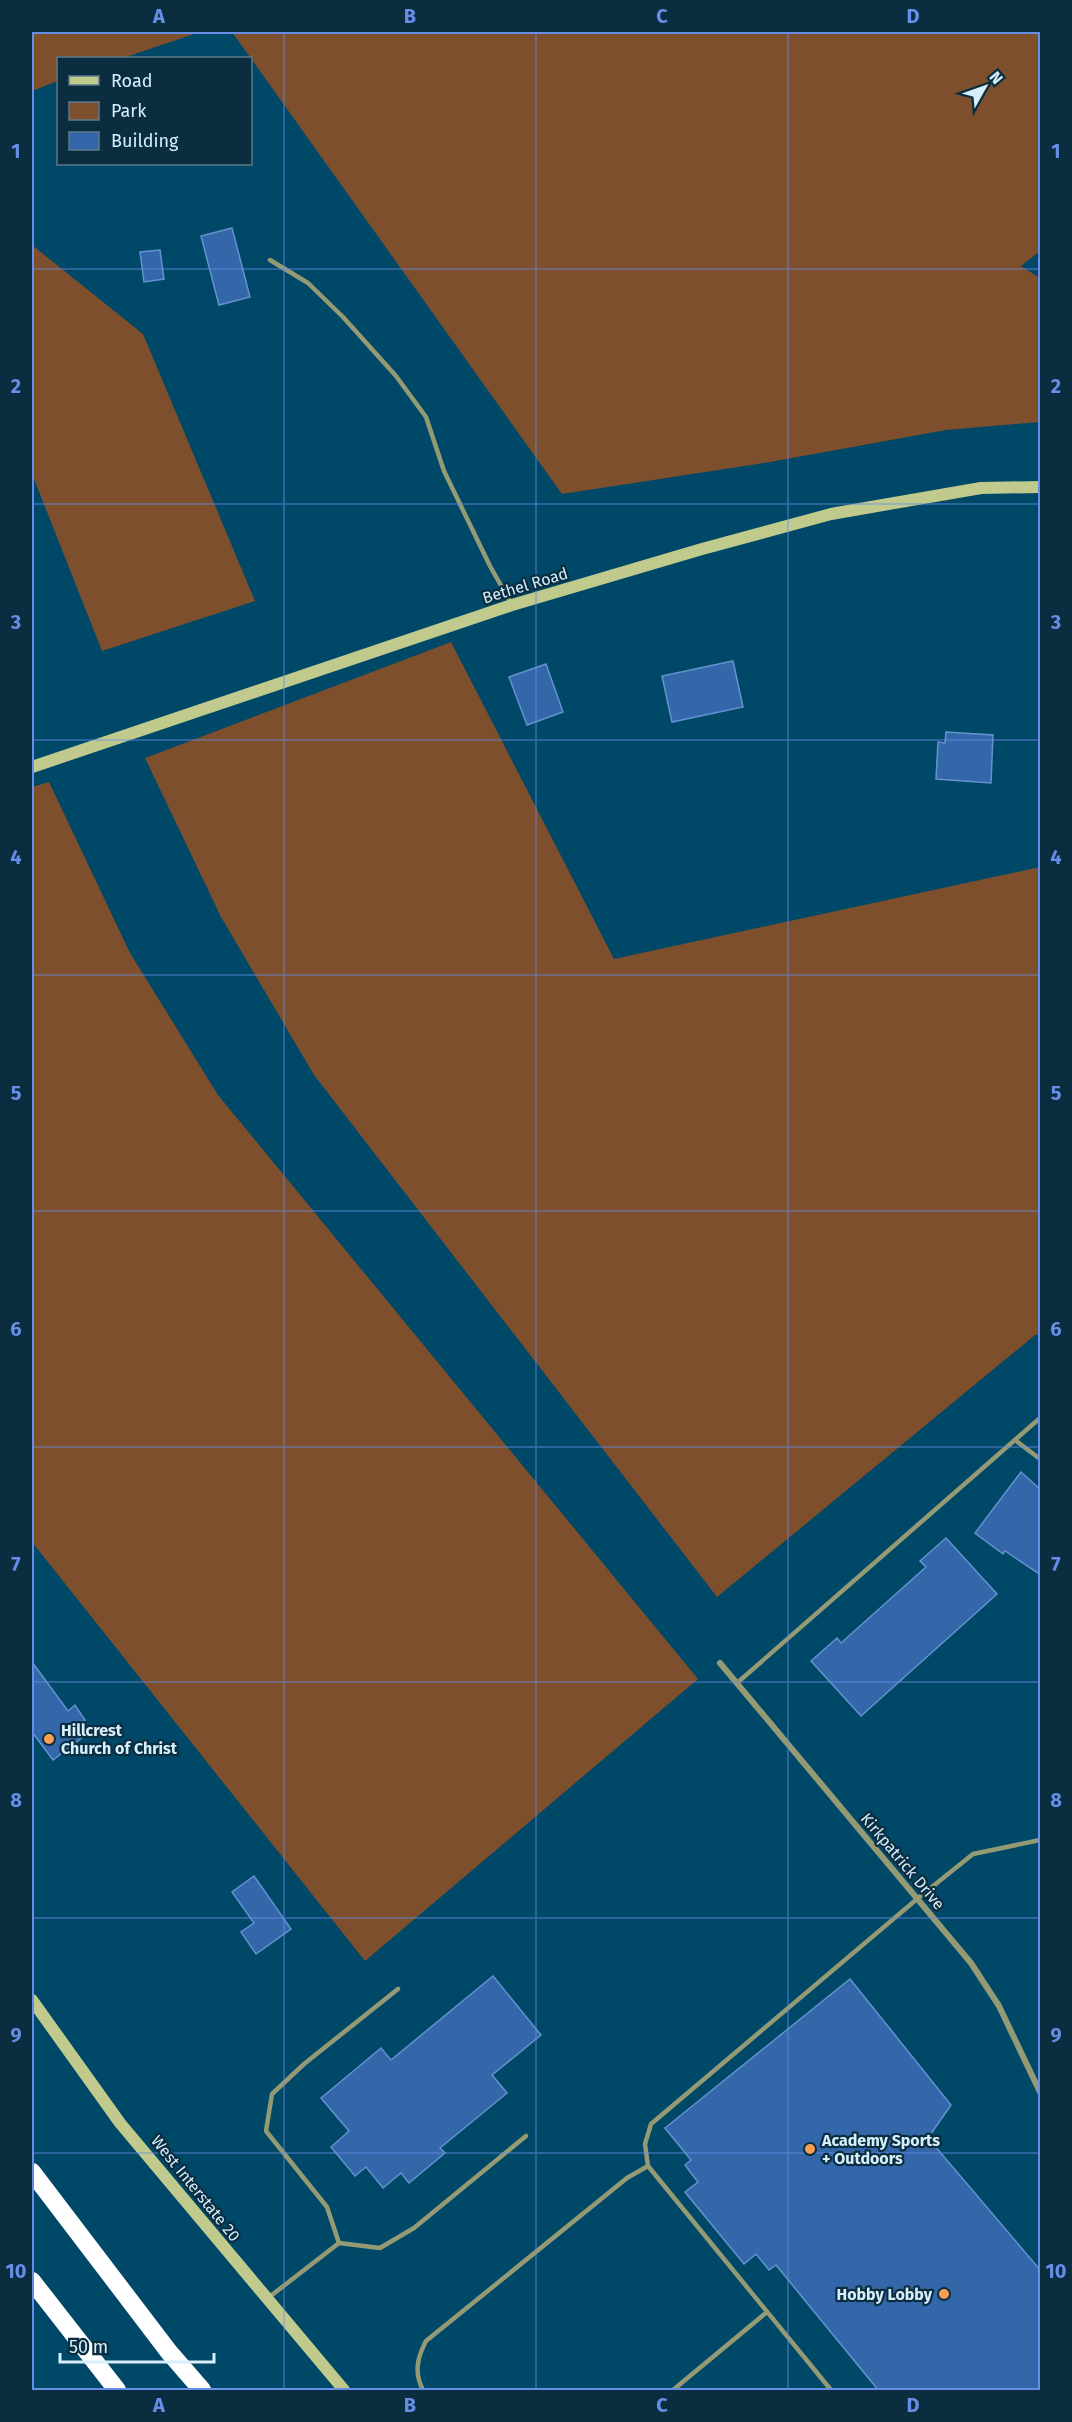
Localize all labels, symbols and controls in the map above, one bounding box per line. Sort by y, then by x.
text: A [152,4,166,28]
text: B [404,4,416,28]
text: C [656,4,668,28]
text: D [906,4,920,28]
legend [57,57,252,165]
north arrow [955,57,1015,117]
text: N [985,68,1007,88]
text: Road [111,70,153,92]
text: Park [111,100,147,122]
text: Building [111,130,179,152]
text: 1 [11,139,21,163]
text: 1 [1051,139,1061,163]
text: 2 [11,374,21,398]
text: 2 [1051,374,1061,398]
street label: Bethel Road [480,564,570,607]
text: 3 [10,610,21,634]
text: 3 [1050,610,1061,634]
text: 4 [10,845,22,869]
text: 4 [1050,845,1062,869]
text: 5 [11,1081,22,1105]
text: 5 [1051,1081,1062,1105]
text: 6 [10,1317,22,1341]
text: 6 [1050,1317,1062,1341]
text: 7 [11,1552,21,1576]
text: 7 [1051,1552,1061,1576]
place label: Hillcrest Church of Christ [61,1721,178,1758]
marker: Hillcrest Church of Christ [42,1732,56,1746]
text: 8 [10,1788,22,1812]
text: 8 [1050,1788,1062,1812]
street label: Kirkpatrick Drive [857,1809,949,1914]
text: 9 [10,2023,22,2047]
text: 9 [1050,2023,1062,2047]
place label: Academy Sports + Outdoors [821,2131,940,2168]
street label: West Interstate 20 [147,2132,244,2245]
marker: Academy Sports + Outdoors [803,2142,817,2156]
text: 10 [6,2259,26,2283]
text: 10 [1046,2259,1066,2283]
place label: Hobby Lobby [837,2285,933,2304]
marker: Hobby Lobby [937,2287,951,2301]
scale bar [60,2326,214,2364]
text: 50 m [69,2336,108,2358]
text: A [152,2393,166,2417]
text: B [404,2393,416,2417]
text: C [656,2393,668,2417]
text: D [906,2393,920,2417]

